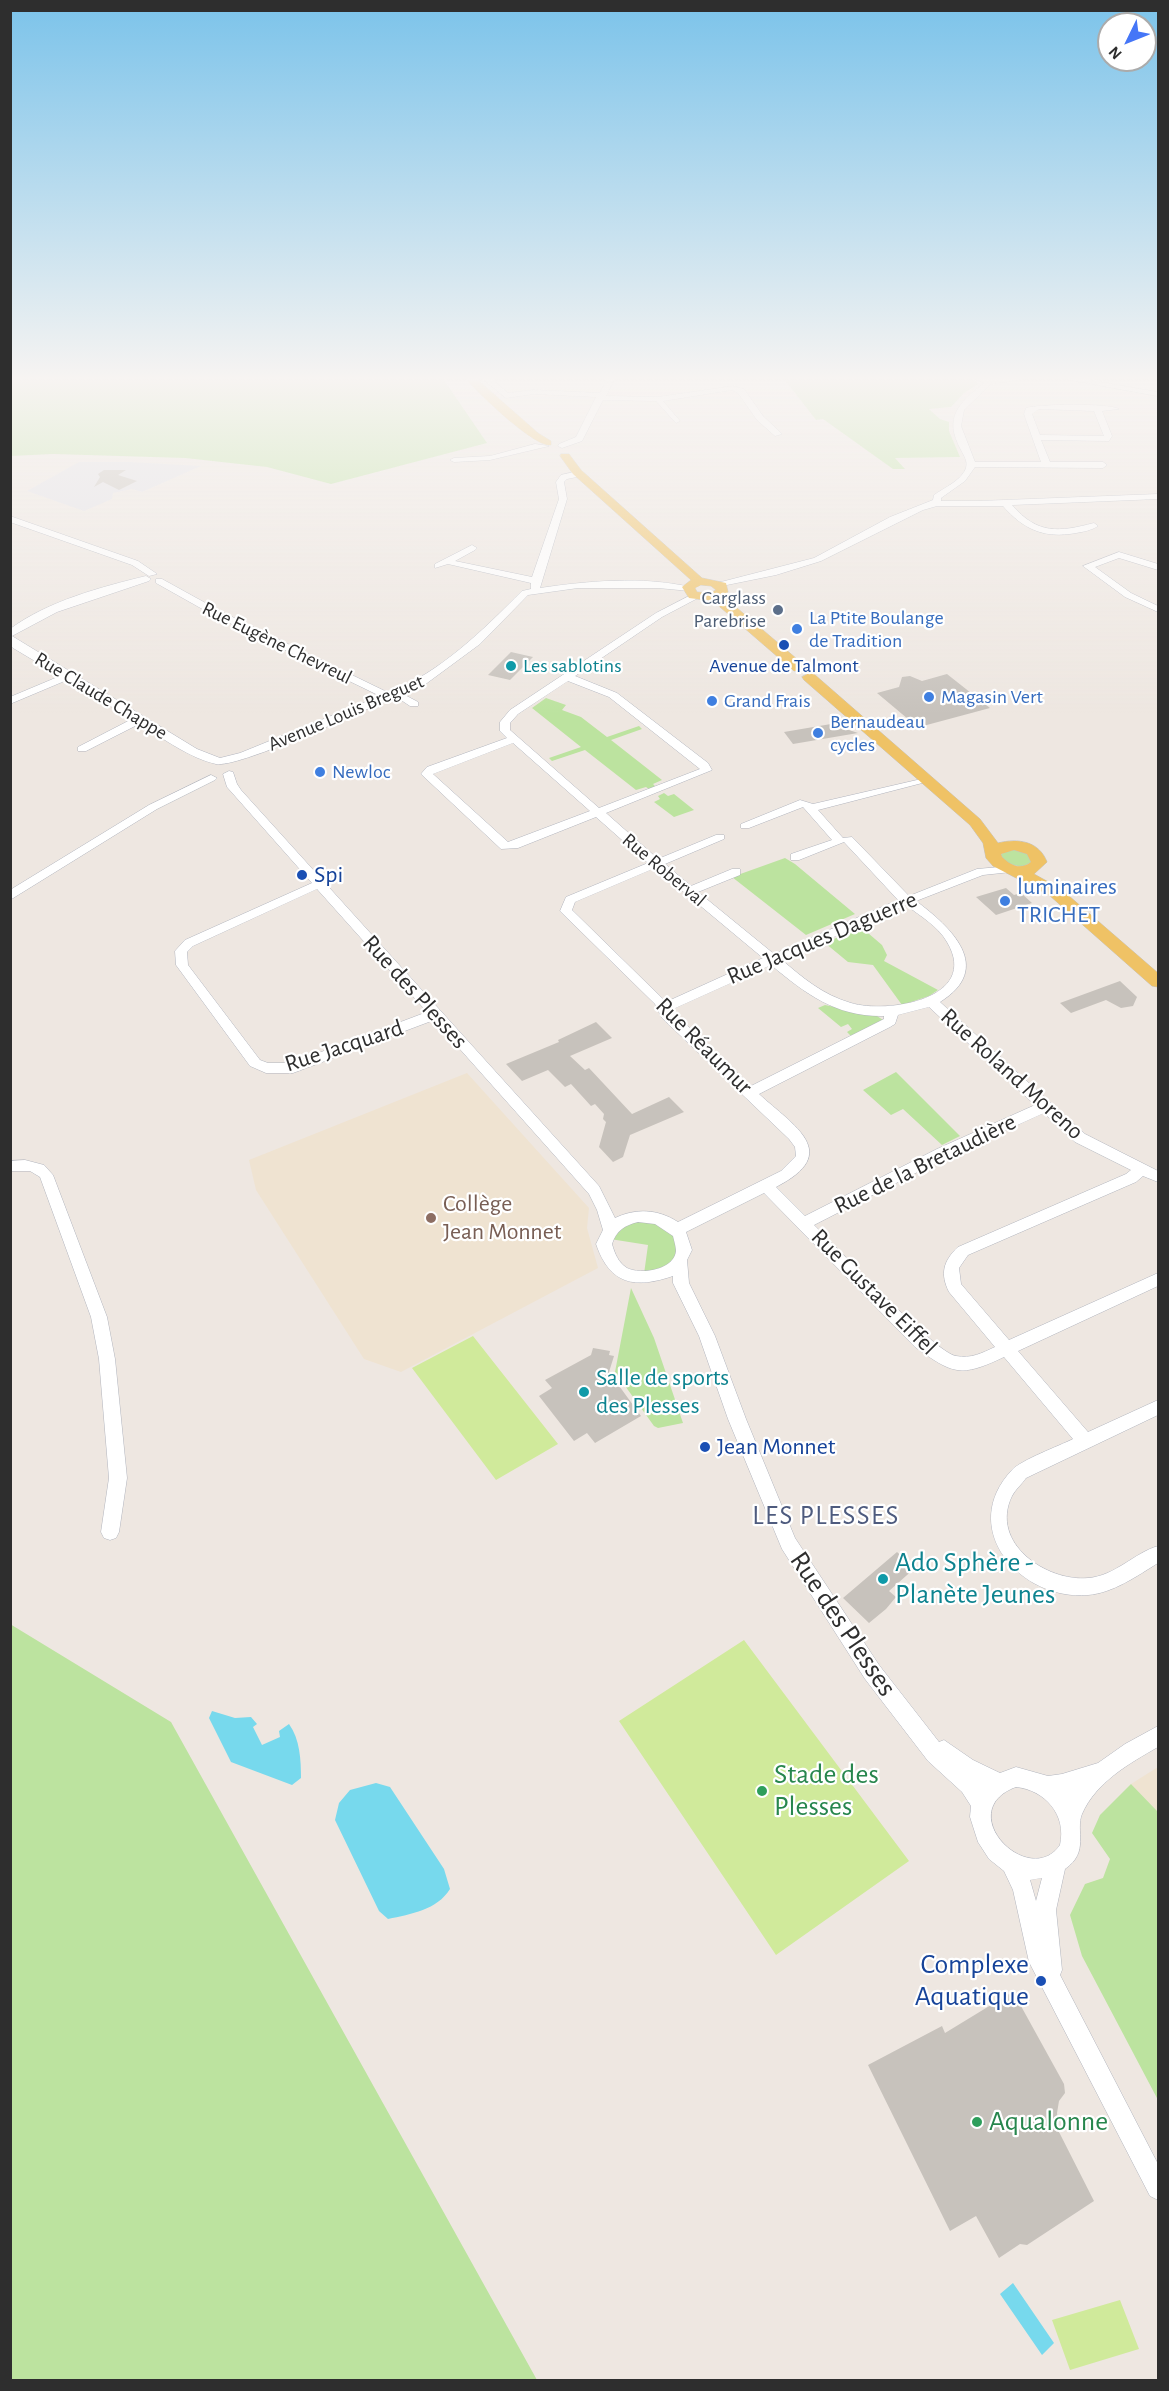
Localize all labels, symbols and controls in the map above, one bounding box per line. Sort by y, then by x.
north arrow [1097,12,1157,72]
text: N [1106,43,1125,62]
place label: Carglass Parebrise [693,586,766,633]
street label: Rue Eugène Chevreul [198,596,356,690]
marker: Carglass Parebrise [771,603,785,617]
place label: La Ptite Boulange de Tradition [809,606,944,653]
marker: La Ptite Boulange de Tradition [790,622,804,636]
marker: Avenue de Talmont [777,638,791,652]
street label: Rue Claude Chappe [30,647,172,745]
place label: Les sablotins [523,654,622,678]
place label: Avenue de Talmont [709,654,859,678]
marker: Les sablotins [504,659,518,673]
street label: Avenue Louis Breguet [265,669,427,757]
place label: Magasin Vert [941,685,1043,709]
place label: Grand Frais [724,689,811,713]
marker: Magasin Vert [922,690,936,704]
marker: Grand Frais [705,694,719,708]
place label: Bernaudeau cycles [830,710,925,757]
marker: Bernaudeau cycles [811,726,825,740]
place label: Newloc [332,760,390,784]
marker: Newloc [313,765,327,779]
street label: Rue Roberval [617,828,711,912]
place label: Spi [314,861,343,889]
marker: Spi [295,868,309,882]
place label: luminaires TRICHET [1017,873,1117,929]
street label: Rue Jacques Daguerre [723,885,921,991]
marker: luminaires TRICHET [998,894,1012,908]
street label: Rue des Plesses [356,929,474,1055]
street label: Rue Réaumur [649,991,759,1101]
street label: Rue Roland Moreno [934,1002,1090,1146]
street label: Rue Jacquard [281,1013,407,1079]
street label: Rue de la Bretaudière [829,1107,1021,1221]
place label: Collège Jean Monnet [443,1190,561,1246]
marker: Collège Jean Monnet [424,1211,438,1225]
street label: Rue Gustave Eiffel [805,1223,943,1361]
place label: Salle de sports des Plesses [596,1364,729,1420]
marker: Salle de sports des Plesses [577,1385,591,1399]
place label: Jean Monnet [717,1433,835,1461]
marker: Jean Monnet [698,1440,712,1454]
district label: LES PLESSES [752,1500,900,1532]
street label: Rue des Plesses [782,1545,904,1703]
place label: Ado Sphère - Planète Jeunes [895,1546,1055,1612]
marker: Ado Sphère - Planète Jeunes [876,1572,890,1586]
place label: Stade des Plesses [774,1758,879,1824]
marker: Stade des Plesses [755,1784,769,1798]
place label: Complexe Aquatique [915,1948,1029,2014]
marker: Complexe Aquatique [1034,1974,1048,1988]
place label: Aqualonne [989,2105,1108,2139]
marker: Aqualonne [970,2115,984,2129]

